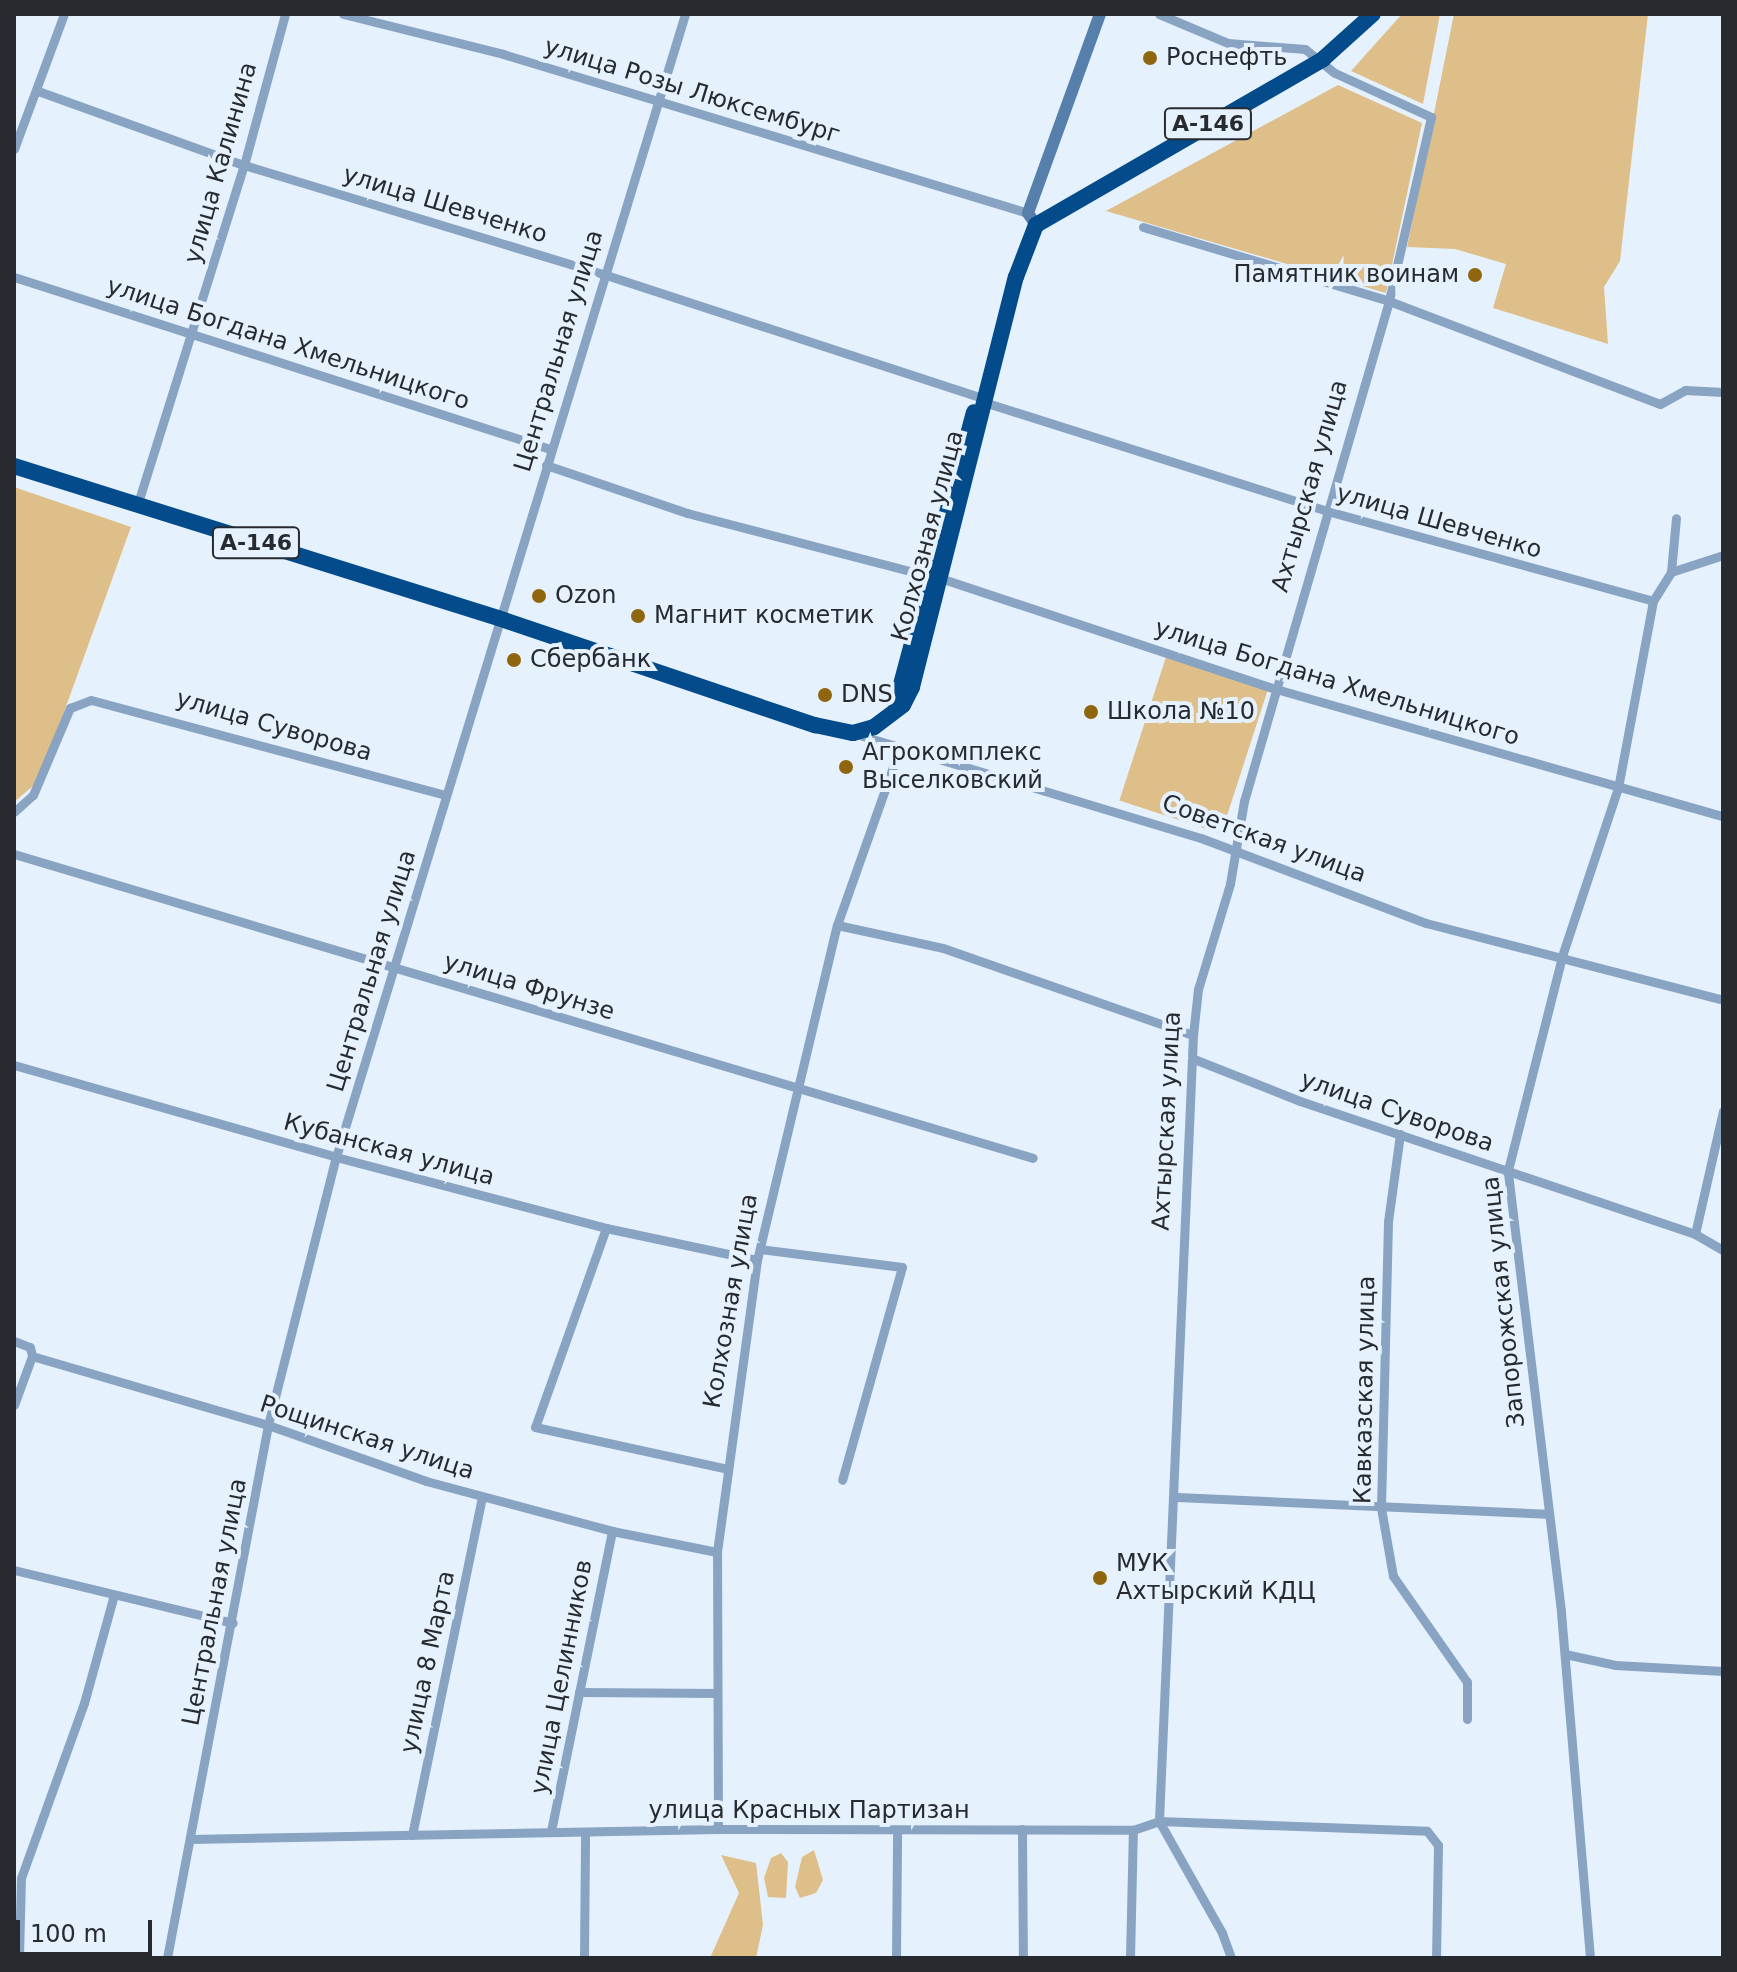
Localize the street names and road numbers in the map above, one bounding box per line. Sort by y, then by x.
street label: улица Розы Люксембург [541,32,843,150]
street label: улица Калинина [178,59,264,267]
road number: А-146 [1162,106,1254,142]
street label: улица Шевченко [339,160,551,250]
street label: Центральная улица [509,227,609,475]
street label: улица Богдана Хмельницкого [103,272,473,416]
street label: Ахтырская улица [1266,377,1354,595]
street label: Колхозная улица [886,427,970,645]
street label: улица Шевченко [1333,479,1545,565]
road number: А-146 [210,525,302,561]
street label: улица Богдана Хмельницкого [1151,614,1523,752]
street label: улица Суворова [173,684,375,768]
street label: Советская улица [1158,789,1370,889]
street label: Центральная улица [322,847,422,1095]
street label: улица Фрунзе [440,947,618,1027]
street label: Ахтырская улица [1147,1011,1187,1231]
street label: улица Суворова [1297,1065,1497,1159]
street label: Кубанская улица [280,1108,498,1192]
street label: Запорожская улица [1476,1175,1532,1429]
street label: Колхозная улица [698,1191,764,1411]
street label: Кавказская улица [1349,1276,1381,1504]
street label: Рощинская улица [256,1390,478,1486]
street label: Центральная улица [177,1476,253,1728]
street label: улица Целинников [525,1557,599,1797]
street label: улица 8 Марта [395,1568,461,1756]
street label: улица Красных Партизан [648,1797,970,1825]

